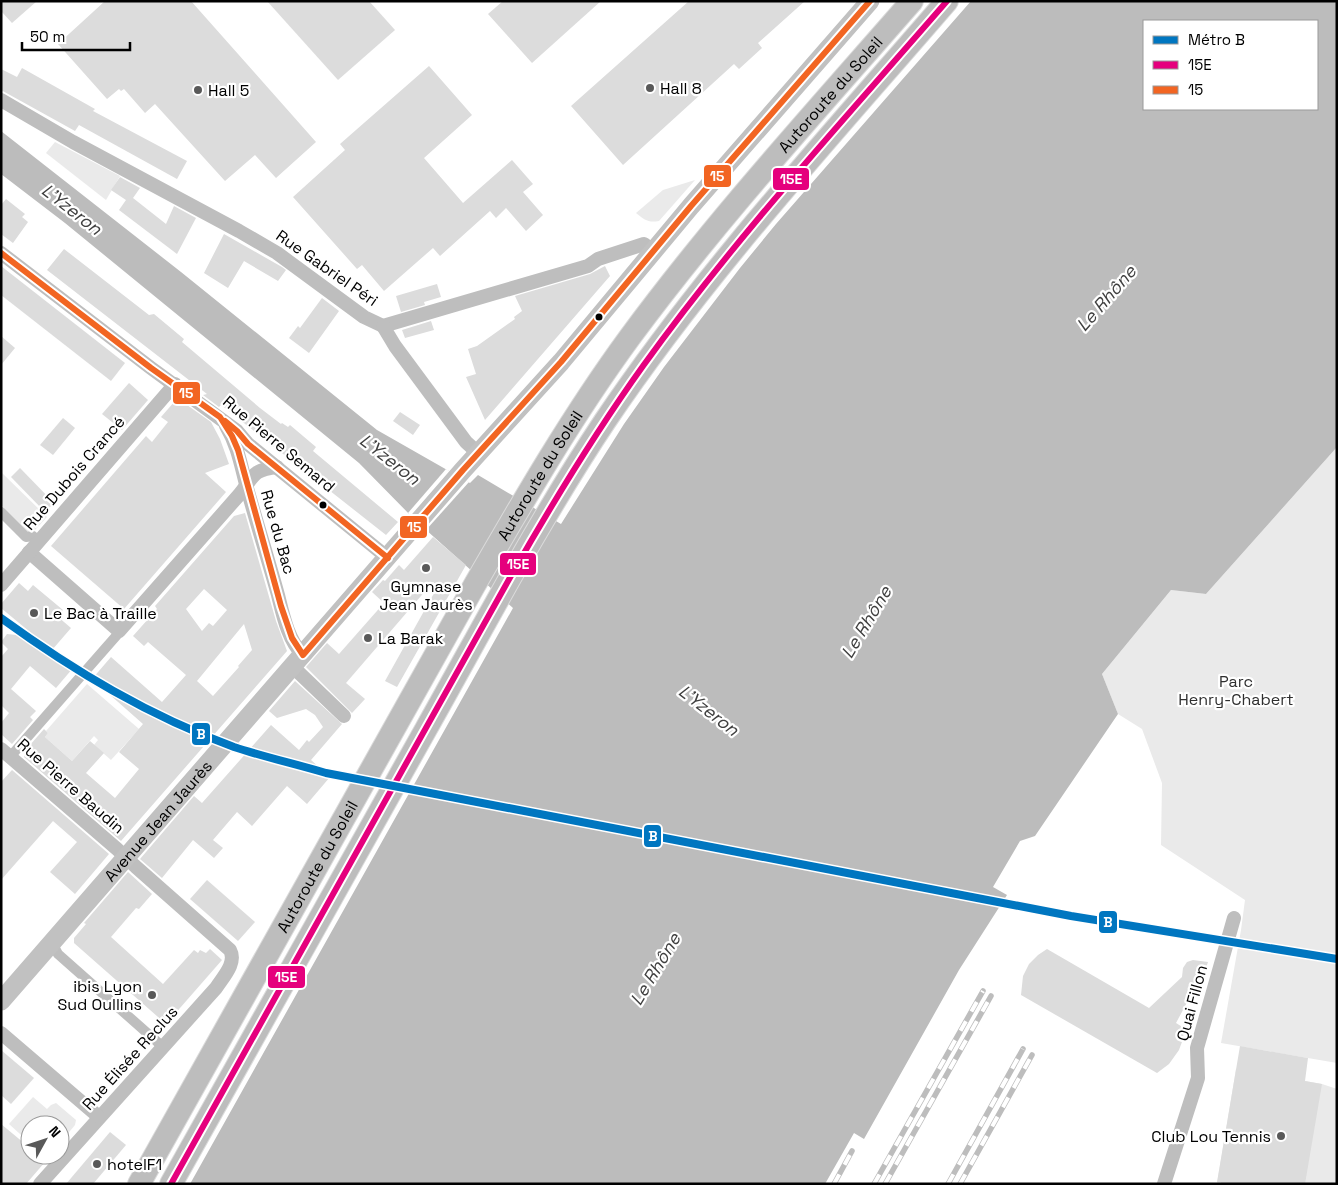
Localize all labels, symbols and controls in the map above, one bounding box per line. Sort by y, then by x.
scale bar [22,20,130,52]
legend [1143,20,1318,110]
text: 50 m [30,27,65,46]
text: Métro B [1188,30,1245,49]
street label: Autoroute du Soleil [773,32,887,157]
text: 15E [1188,55,1212,74]
place label: Hall 8 [660,78,702,99]
place label: Hall 5 [208,80,249,101]
text: 15 [1188,80,1203,99]
marker: Hall 8 [644,82,656,94]
marker: Hall 5 [192,84,204,96]
line badge: 15 [703,164,732,188]
text: 15 [710,167,724,185]
line badge: 15E [772,167,810,191]
text: 15E [780,170,802,188]
water label: L'Yzeron [37,178,108,240]
street label: Rue Gabriel Péri [272,225,382,311]
water label: Le Rhône [1071,259,1142,336]
unlabelled marker [594,312,604,322]
line badge: 15 [172,381,201,405]
text: 15 [179,384,193,402]
street label: Rue Pierre Semard [219,391,339,497]
street label: Autoroute du Soleil [492,407,587,544]
street label: Rue Dubois Crancé [19,412,129,534]
water label: L'Yzeron [355,428,426,490]
street label: Rue du Bac [256,487,300,577]
unlabelled marker [318,500,328,510]
line badge: 15 [399,515,428,539]
text: 15 [407,518,421,536]
line badge: 15E [499,552,537,576]
text: 15E [507,555,529,573]
marker: Gymnase Jean Jaurès [420,562,432,574]
place label: Gymnase Jean Jaurès [379,576,473,615]
water label: Le Rhône [835,581,897,662]
place label: Le Bac à Traille [44,603,157,624]
marker: Le Bac à Traille [28,607,40,619]
place label: La Barak [378,628,444,649]
marker: La Barak [362,632,374,644]
park label: Parc Henry-Chabert [1178,671,1294,710]
water label: L'Yzeron [674,679,745,741]
line badge: B [191,722,211,746]
text: B [196,725,206,743]
street label: Rue Pierre Baudin [13,734,129,838]
street label: Avenue Jean Jaurès [99,756,216,886]
street label: Autoroute du Soleil [272,797,362,936]
line badge: B [643,824,662,848]
text: B [648,827,658,845]
line badge: B [1098,910,1118,934]
text: B [1103,913,1113,931]
water label: Le Rhône [624,928,686,1009]
street label: Quai Fillon [1172,963,1212,1043]
line badge: 15E [267,965,306,989]
text: 15E [275,968,297,986]
place label: ibis Lyon Sud Oullins [57,976,142,1015]
marker: ibis Lyon Sud Oullins [146,989,158,1001]
street label: Rue Élisée Reclus [78,1002,182,1114]
north arrow [20,1115,70,1165]
text: N [45,1122,65,1141]
place label: Club Lou Tennis [1151,1126,1271,1147]
marker: Club Lou Tennis [1275,1130,1287,1142]
place label: hotelF1 [107,1154,162,1175]
marker: hotelF1 [91,1158,103,1170]

